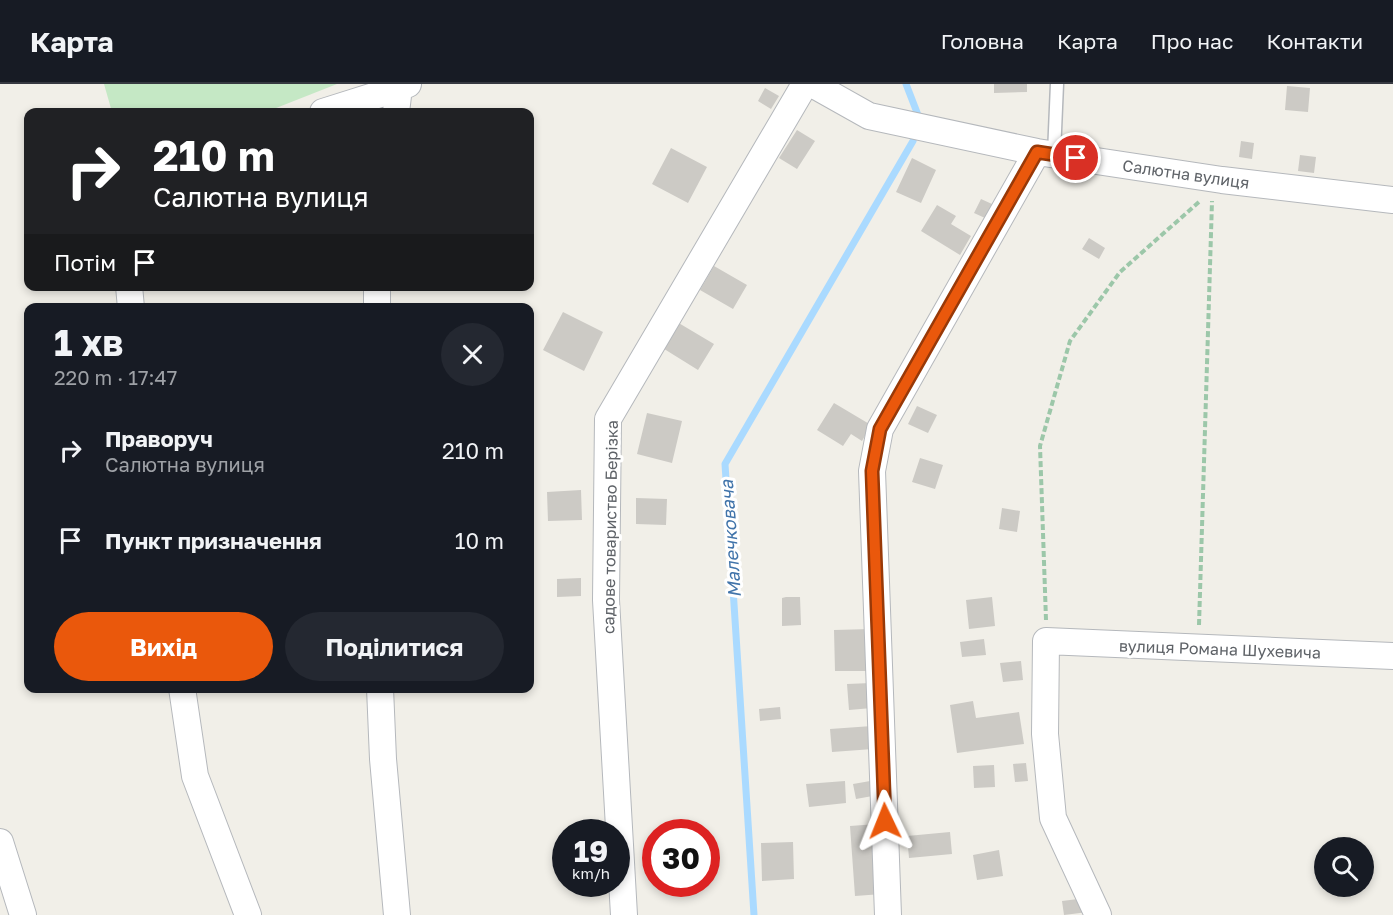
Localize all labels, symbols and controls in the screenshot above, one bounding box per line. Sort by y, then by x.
text: Карта [30,25,114,58]
text: Головна [941,28,1024,54]
text: Карта [1057,28,1118,54]
text: Про нас [1151,28,1233,54]
text: Контакти [1266,28,1363,54]
text: 210 m [153,130,275,180]
icon: right [54,132,132,210]
pin [1050,132,1101,183]
icon: arrive [1059,141,1092,174]
street label: Салютна вулиця [1121,155,1251,193]
text: Салютна вулиця [153,181,369,213]
icon: arrive [128,246,161,279]
text: Потім [54,249,116,276]
text: 1 хв [54,321,123,364]
button: close [441,323,504,386]
text: 220 m · 17:47 [54,365,177,389]
street label: садове товариство Берізка [598,420,622,634]
text: Праворуч [105,425,213,452]
icon: right [54,434,87,467]
text: 210 m [442,437,504,464]
text: Салютна вулиця [105,452,265,476]
water label: Малечковача [715,479,745,599]
icon: arrive [54,524,87,557]
text: Пункт призначення [105,527,322,554]
text: 10 m [455,527,504,554]
button: Вихід [54,612,273,681]
button: Поділитися [285,612,504,681]
street label: вулиця Романа Шухевича [1119,635,1321,663]
position arrow [853,789,917,853]
speed limit sign: 30 [642,819,720,897]
text: 19 [574,833,608,869]
map controls [1314,837,1374,897]
button: search [1314,837,1374,897]
text: km/h [572,864,610,882]

